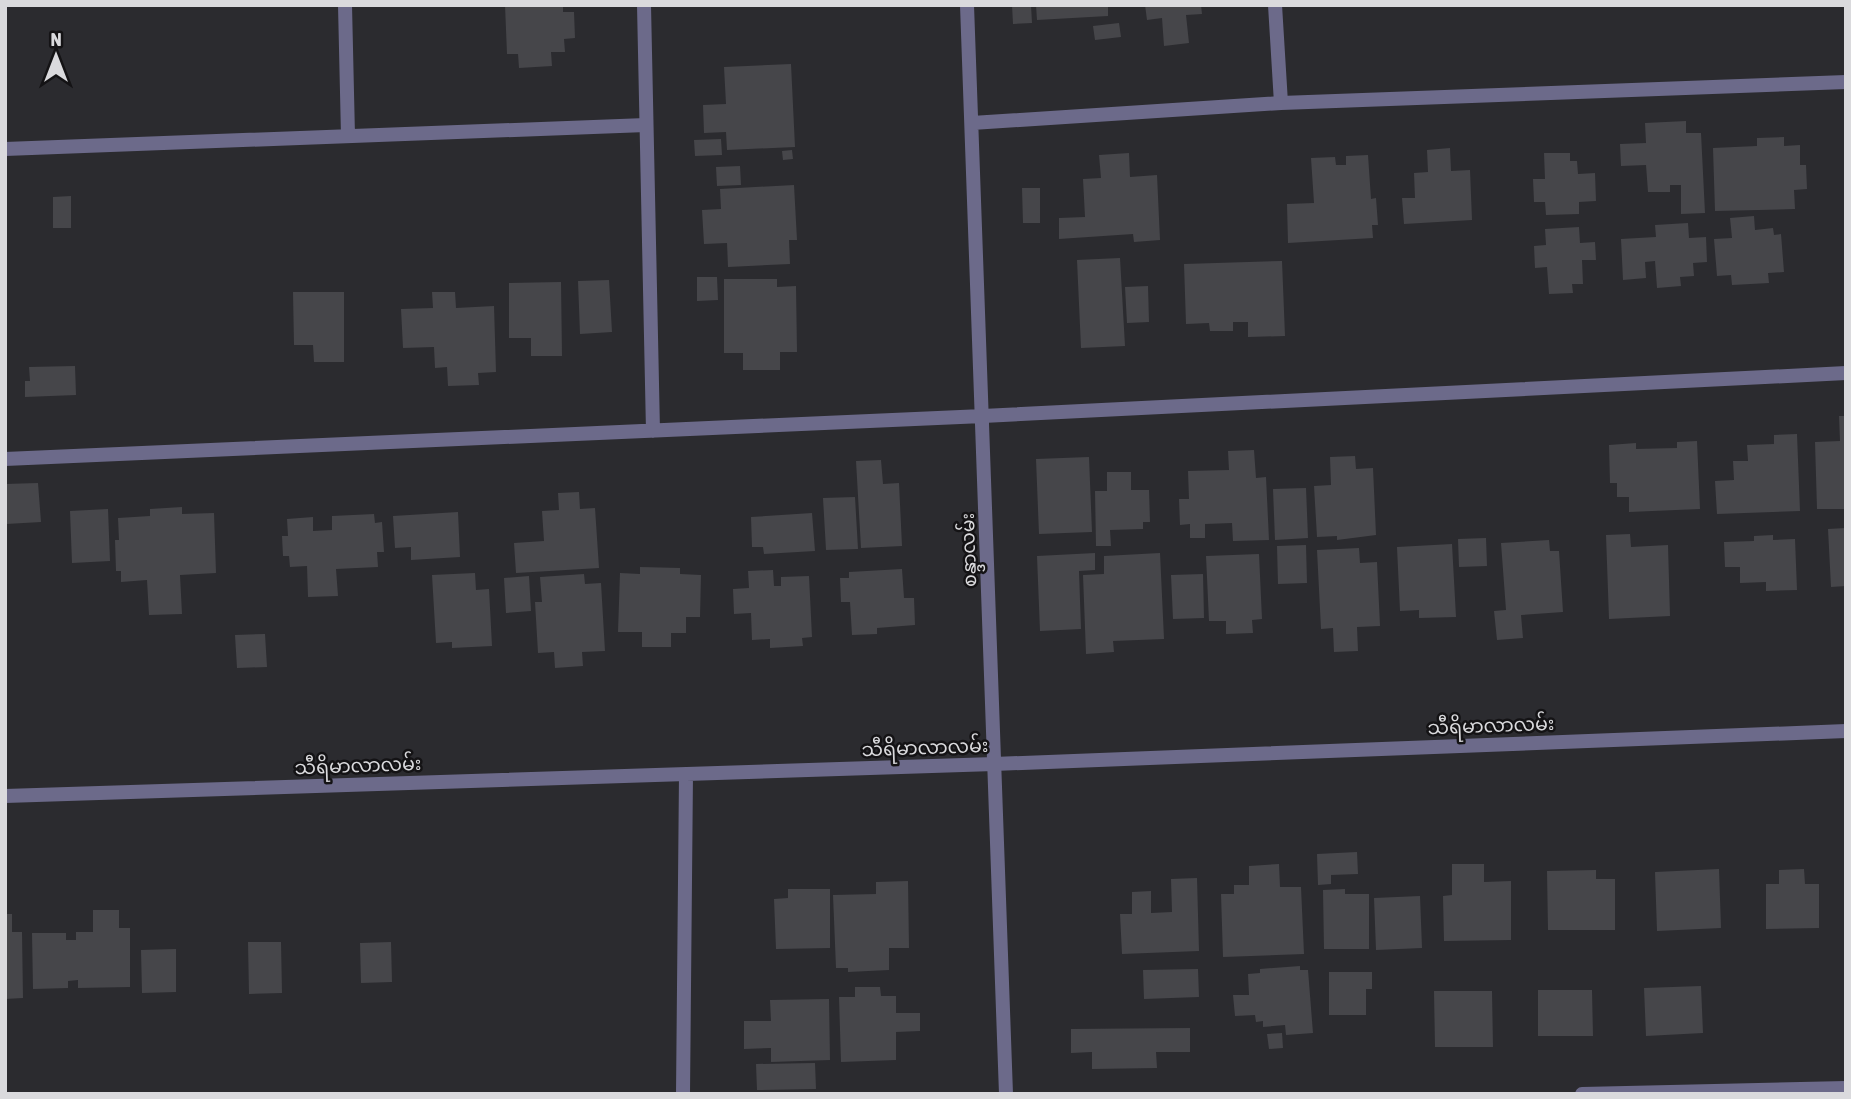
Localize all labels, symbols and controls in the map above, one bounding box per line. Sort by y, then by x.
north arrow [21,21,91,91]
text: N [50,28,62,50]
street label: စန္ဒာလမ်း [953,512,986,588]
street label: သီရိမာလာလမ်း [1427,709,1555,743]
street label: သီရိမာလာလမ်း [861,731,989,765]
street label: သီရိမာလာလမ်း [294,749,422,783]

